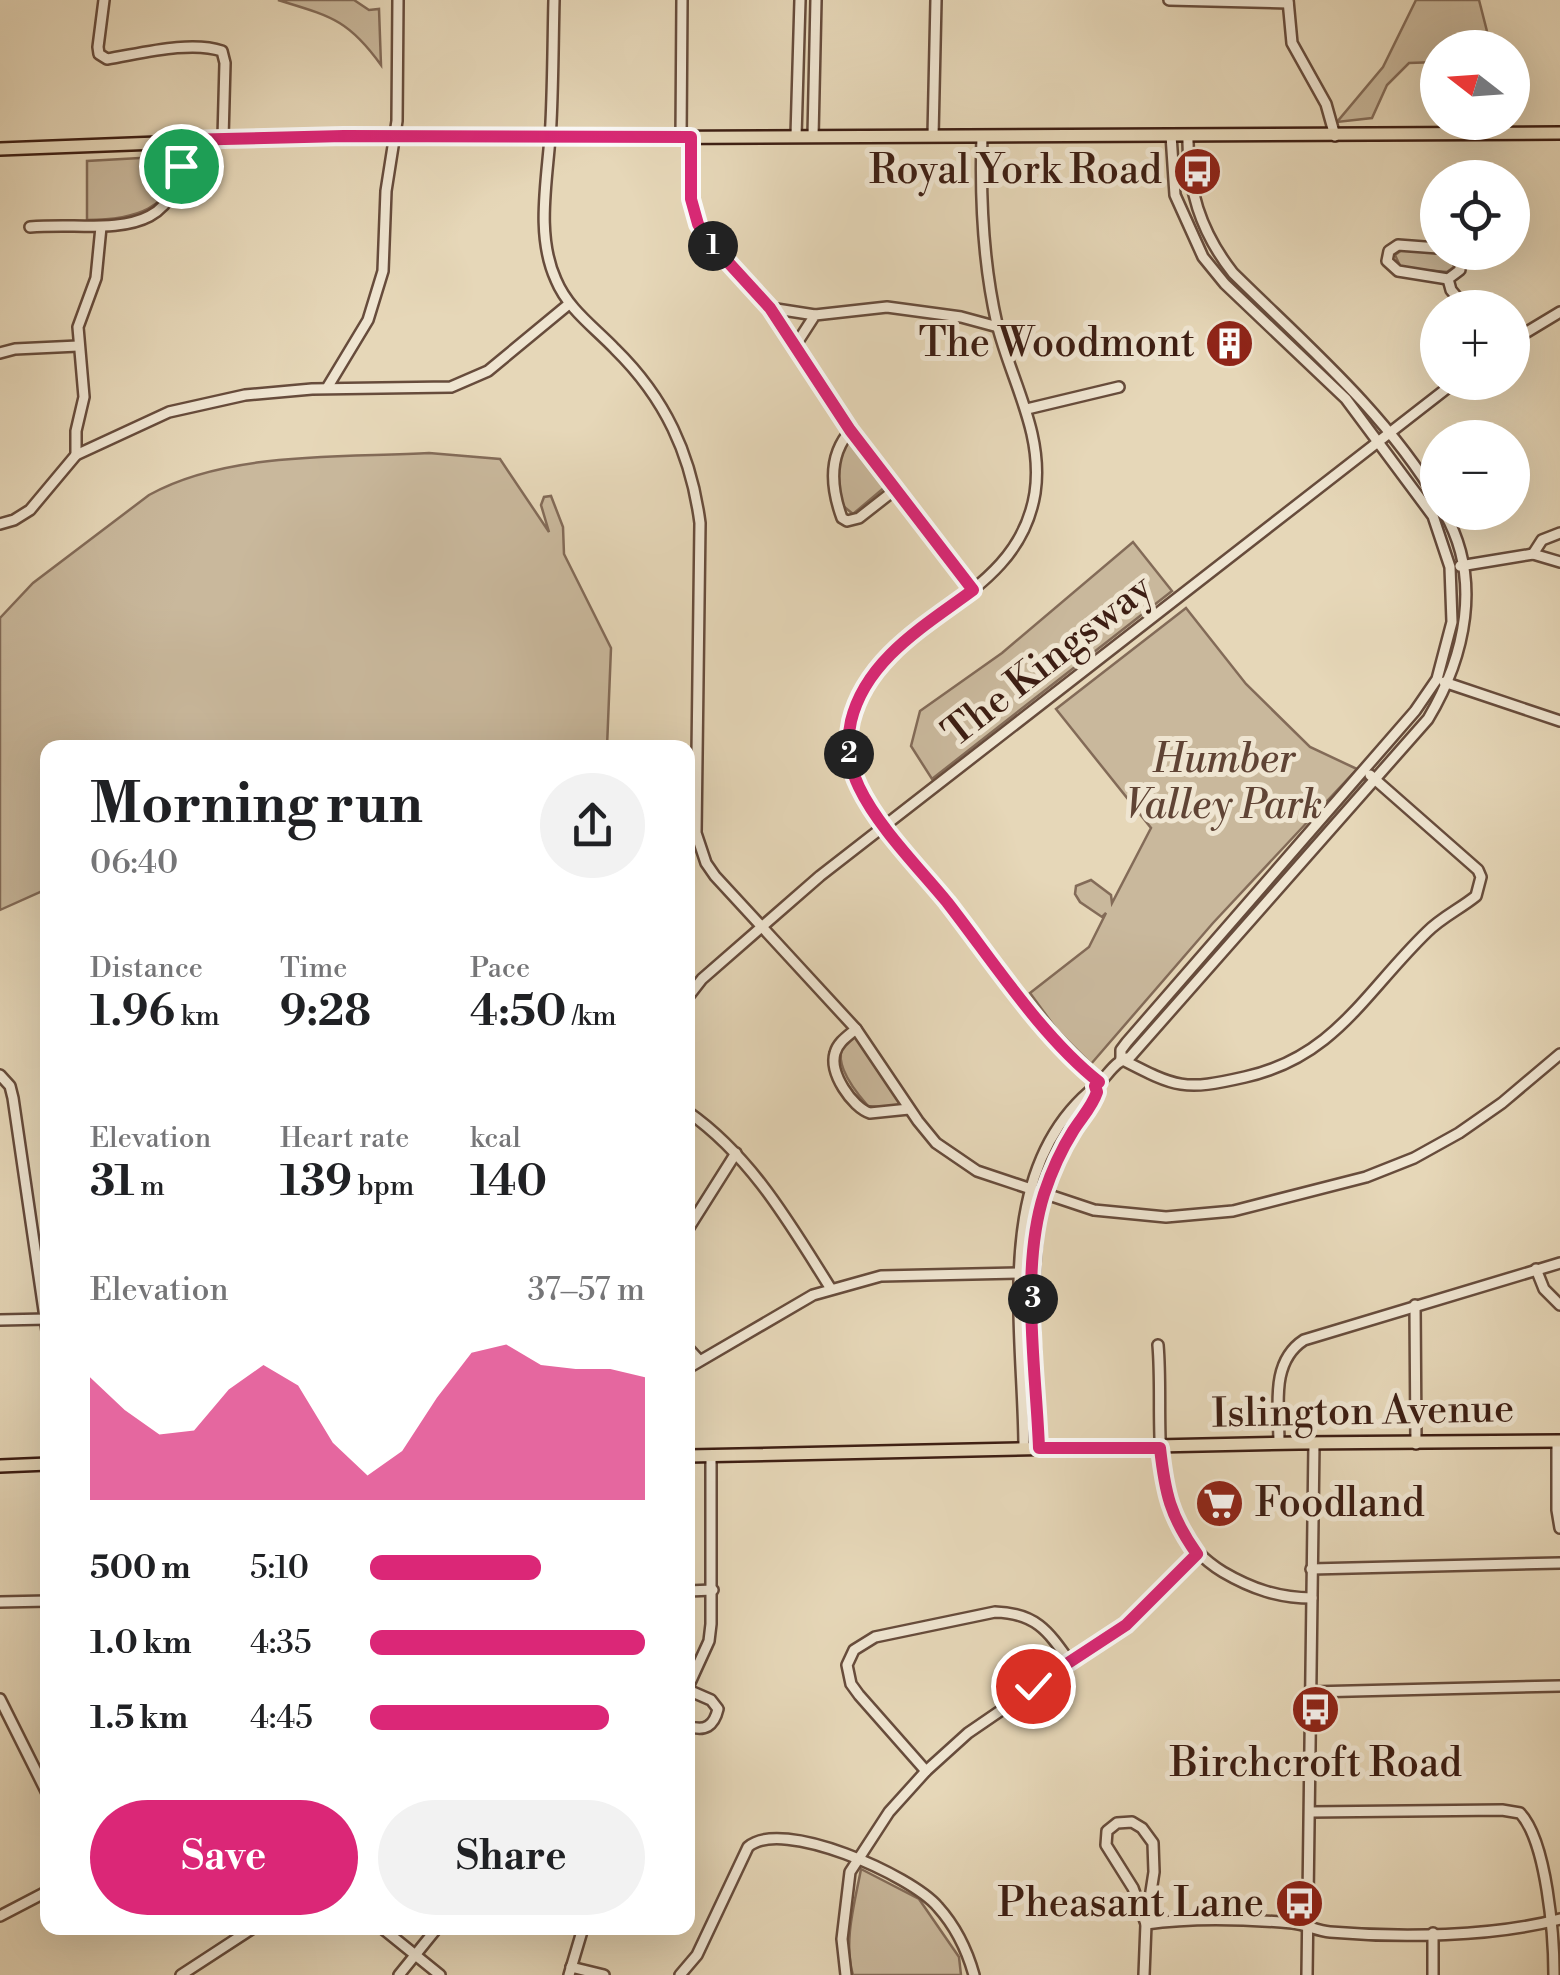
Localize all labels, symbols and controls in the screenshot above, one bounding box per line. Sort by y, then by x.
north arrow [1420,30,1530,140]
map controls [1420,30,1530,530]
pin [139,124,224,209]
icon: arrive [154,139,209,194]
bus stop icon: Royal York Road [1171,145,1223,197]
place label: Royal York Road [869,146,1162,197]
button: locate [1420,160,1530,270]
pin: 1 [688,221,738,271]
text: 1 [706,228,720,263]
button: + [1420,290,1530,400]
building icon: The Woodmont [1204,318,1256,370]
place label: The Woodmont [919,319,1195,369]
button: − [1420,420,1530,530]
street label: The Kingsway [933,563,1164,759]
pin: 2 [824,729,874,779]
park label: Humber Valley Park [1125,735,1323,831]
text: 2 [840,736,858,771]
text: Morning run [90,771,423,840]
button: share [540,773,645,878]
text: 06:40 [90,843,178,883]
text: Distance [90,951,203,986]
text: Time [280,951,347,986]
text: Pace [470,951,530,986]
text: 1.96 [90,986,175,1039]
text: 9:28 [280,986,371,1039]
text: 4:50 [470,986,566,1039]
text: km [175,999,220,1034]
text: /km [566,999,616,1034]
text: Elevation [90,1121,211,1156]
text: Heart rate [280,1121,409,1156]
text: kcal [470,1121,521,1156]
text: 31 [90,1156,134,1209]
text: 139 [280,1156,352,1209]
text: 140 [470,1156,547,1209]
text: m [134,1169,165,1204]
text: bpm [352,1169,414,1204]
text: Elevation [90,1270,229,1310]
text: 37–57 m [527,1270,645,1310]
pin: 3 [1008,1274,1058,1324]
text: 3 [1025,1281,1041,1316]
street label: Islington Avenue [1211,1384,1515,1441]
supermarket icon: Foodland [1194,1478,1246,1530]
place label: Foodland [1255,1479,1425,1529]
text: 500 m [90,1548,191,1588]
text: 5:10 [250,1548,309,1588]
text: 1.0 km [90,1623,192,1663]
text: 4:35 [250,1623,312,1663]
pin [991,1644,1076,1729]
icon: check [1006,1659,1061,1714]
bus stop icon: Birchcroft Road [1290,1683,1342,1735]
text: 1.5 km [90,1698,188,1738]
text: 4:45 [250,1698,313,1738]
place label: Birchcroft Road [1169,1739,1462,1789]
button: Save [90,1800,358,1915]
button: Share [378,1800,645,1915]
bus stop icon: Pheasant Lane [1273,1878,1325,1930]
place label: Pheasant Lane [998,1879,1264,1929]

